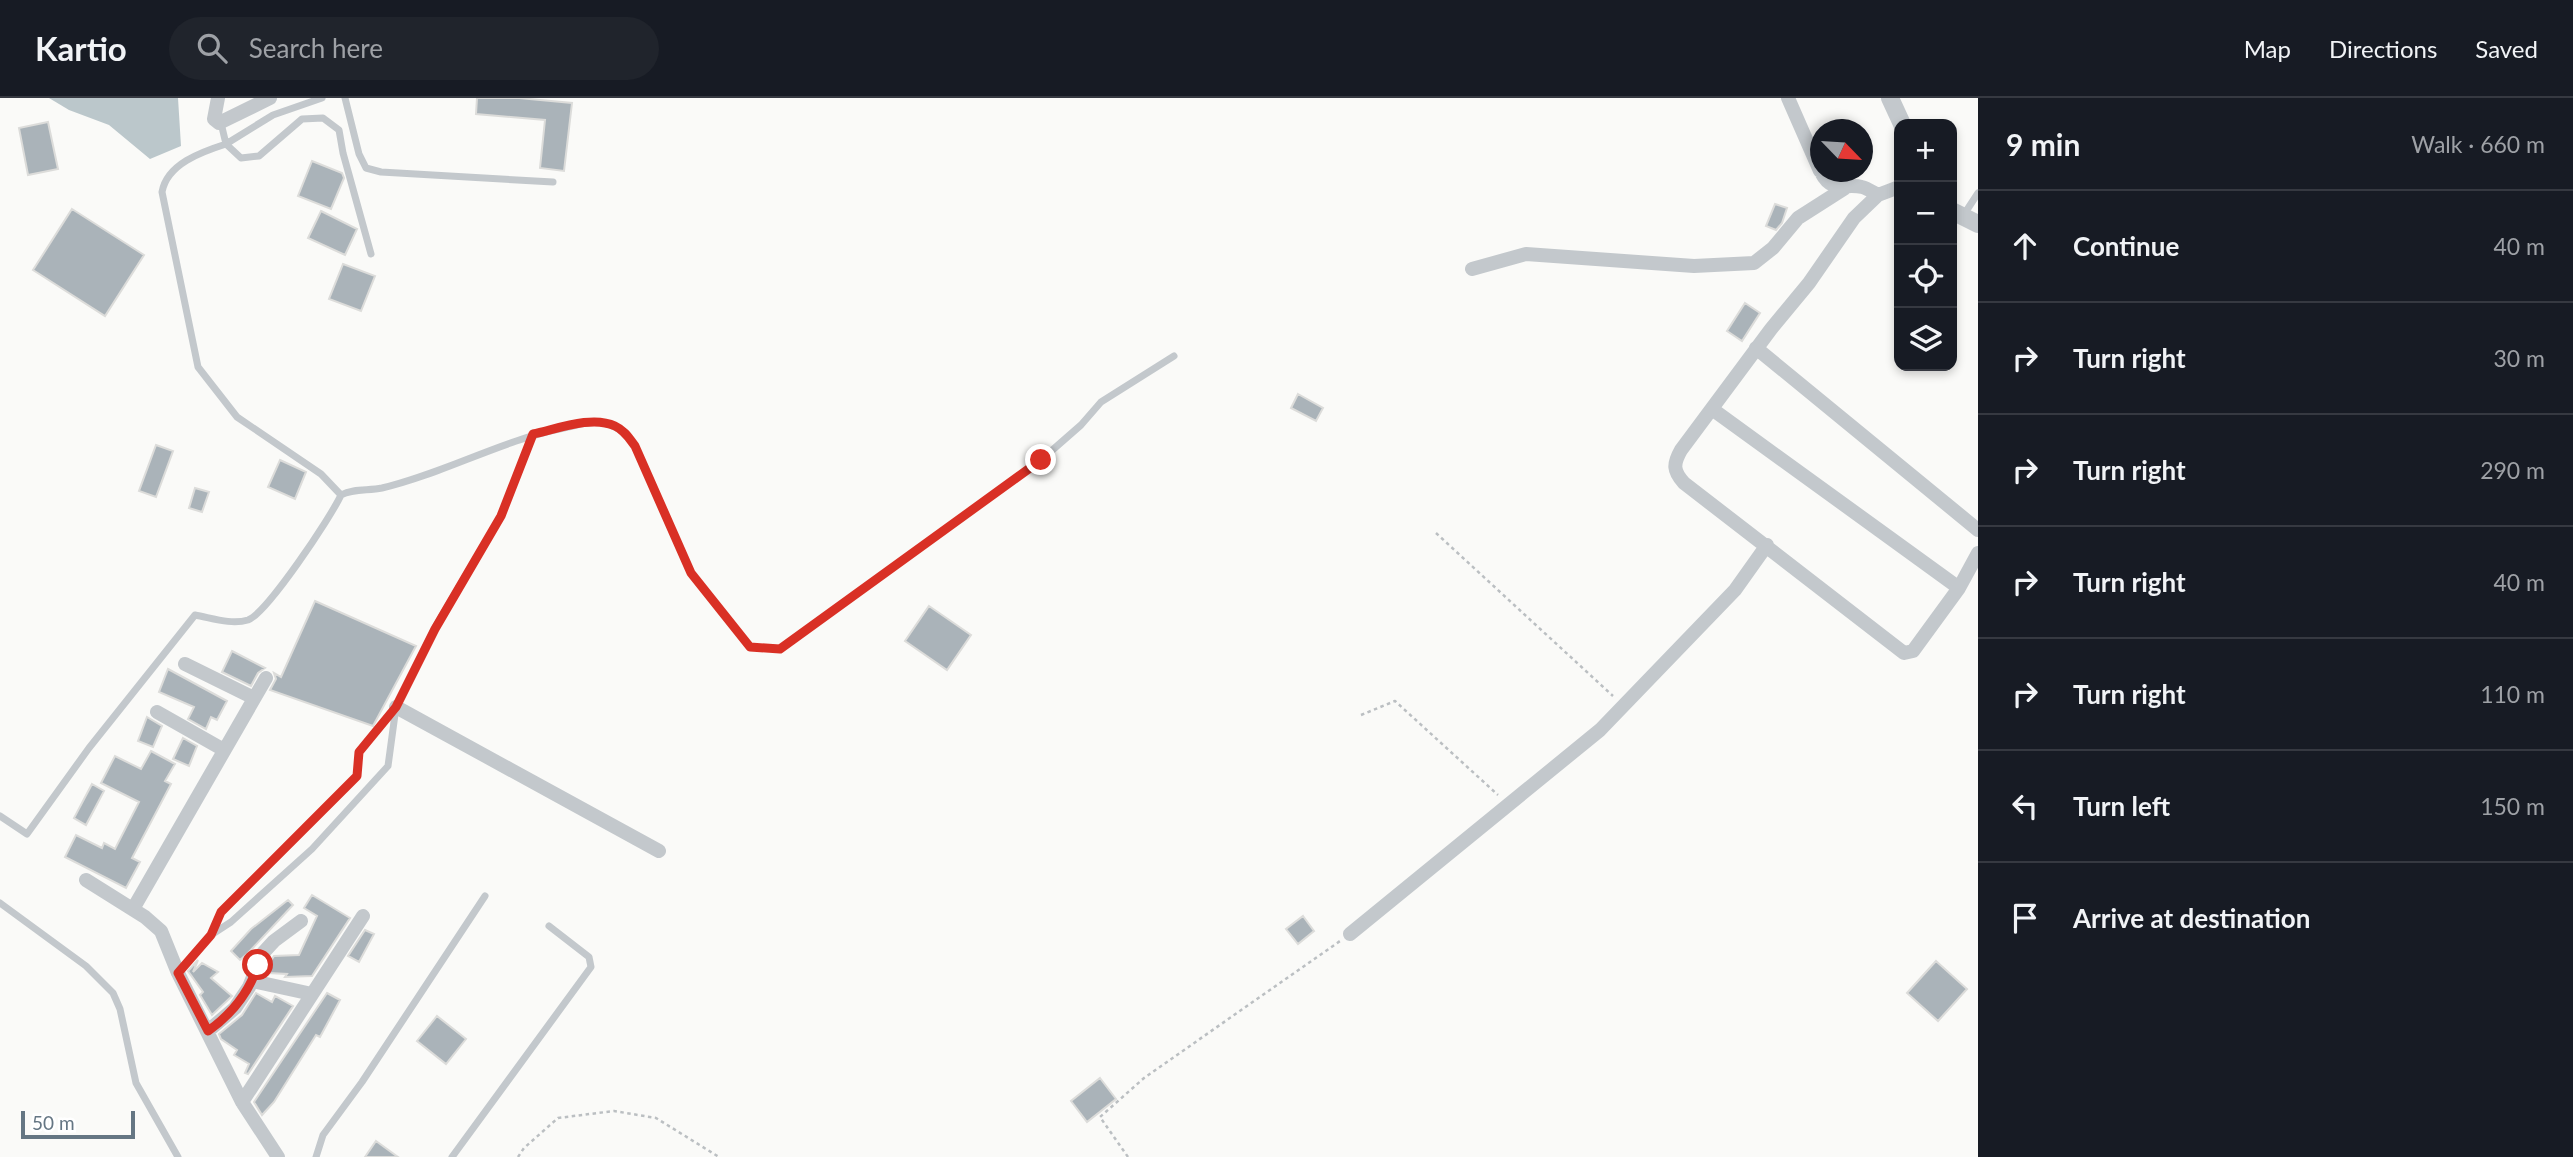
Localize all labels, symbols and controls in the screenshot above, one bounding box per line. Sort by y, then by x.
search box [169,17,659,80]
text: Kartio [35,28,127,68]
icon: search [193,29,231,67]
text: Search here [249,32,383,64]
text: Map [2244,34,2291,63]
text: Directions [2329,34,2437,63]
text: Saved [2475,34,2538,63]
north arrow [1810,119,1873,182]
map controls [1894,119,1957,371]
button: + [1894,119,1957,182]
text: 9 min [2006,126,2080,162]
text: Walk · 660 m [2411,130,2545,158]
button: − [1894,182,1957,245]
icon: ahead [2006,227,2044,265]
text: Continue [2073,230,2179,262]
text: 40 m [2494,232,2545,260]
button: locate [1894,245,1957,308]
button: layers [1894,308,1957,371]
icon: right [2006,339,2044,377]
text: Turn right [2073,342,2186,374]
text: 30 m [2494,344,2545,372]
route end [1025,444,1056,475]
icon: right [2006,451,2044,489]
text: Turn right [2073,454,2186,486]
text: 290 m [2480,456,2545,484]
icon: right [2006,563,2044,601]
text: Turn right [2073,566,2186,598]
text: 40 m [2494,568,2545,596]
icon: right [2006,675,2044,713]
text: Turn right [2073,678,2186,710]
text: 110 m [2480,680,2545,708]
icon: left [2006,787,2044,825]
text: Turn left [2073,790,2170,822]
text: 150 m [2480,792,2545,820]
icon: arrive [2006,899,2044,937]
text: Arrive at destination [2073,902,2310,934]
route start [242,949,273,980]
scale bar [21,1108,135,1140]
text: 50 m [32,1111,75,1134]

